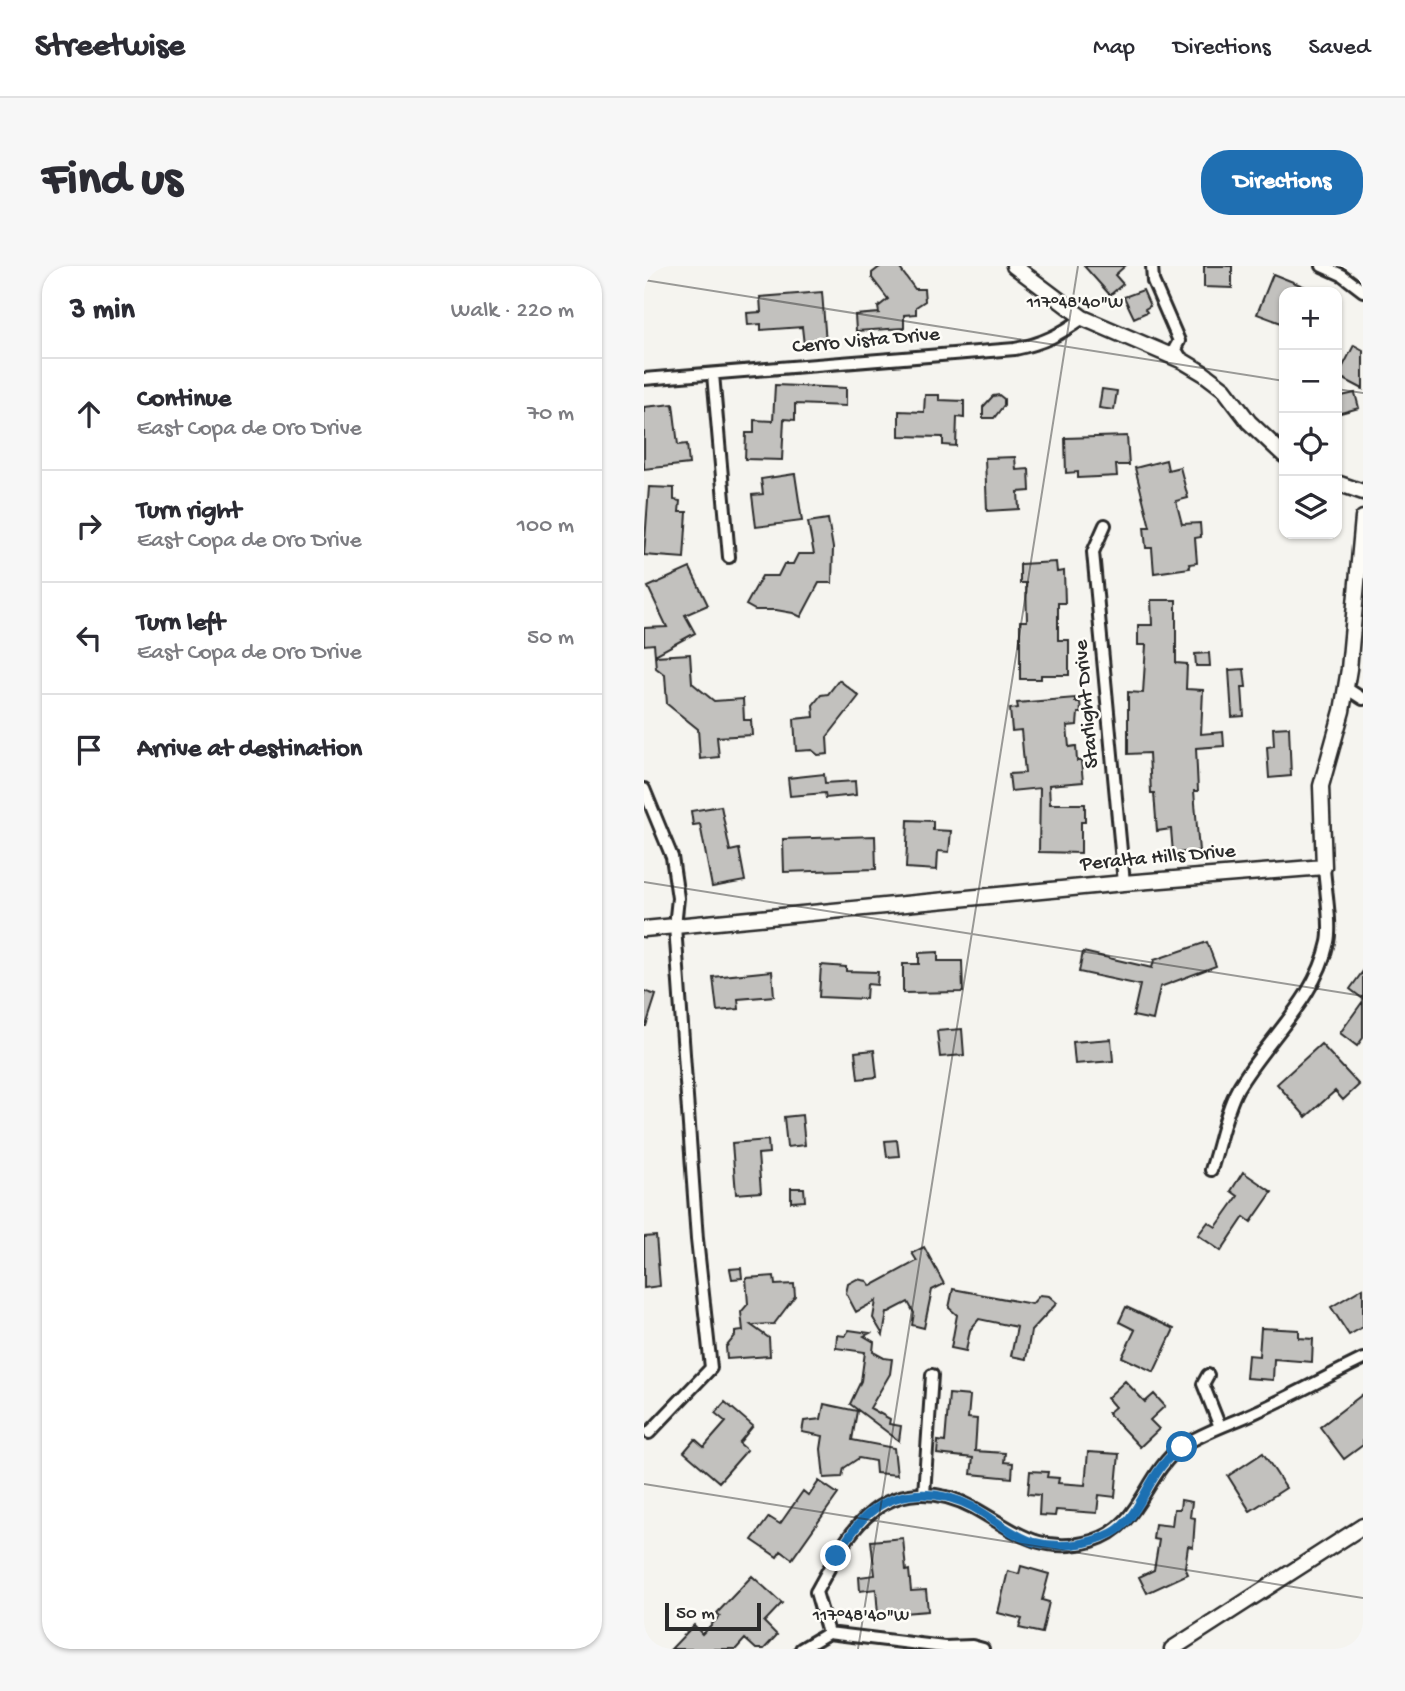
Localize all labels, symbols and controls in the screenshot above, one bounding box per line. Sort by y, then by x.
text: Streetwise [35,29,185,67]
text: Map [1093,34,1135,63]
text: Directions [1173,34,1271,63]
text: Saved [1309,34,1370,63]
button: Directions [1201,150,1363,215]
text: Find us [42,153,182,211]
map controls [1279,287,1342,539]
button: + [1279,287,1342,350]
text: 117°48'40"W [1026,293,1123,314]
text: 3 min [70,294,135,329]
text: Walk · 220 m [451,298,574,325]
street label: Cerro Vista Drive [791,323,942,361]
button: − [1279,350,1342,413]
text: Continue [137,385,231,416]
icon: ahead [70,395,108,433]
text: 70 m [527,401,574,428]
button: locate [1279,413,1342,476]
text: East Copa de Oro Drive [137,416,362,443]
button: layers [1279,476,1342,539]
text: Turn right [137,497,241,528]
icon: right [70,507,108,545]
text: 100 m [517,513,574,540]
text: East Copa de Oro Drive [137,528,362,555]
text: Turn left [137,609,225,640]
icon: left [70,619,108,657]
text: 50 m [527,625,574,652]
street label: Starlight Drive [1070,637,1106,769]
text: East Copa de Oro Drive [137,640,362,667]
icon: arrive [70,731,108,769]
text: Arrive at destination [137,735,362,766]
street label: Peralta Hills Drive [1078,840,1238,878]
route start [1166,1431,1197,1462]
route end [820,1540,851,1571]
scale bar [665,1600,761,1632]
text: 50 m [676,1603,715,1626]
text: 117°48'40"W [812,1606,909,1627]

